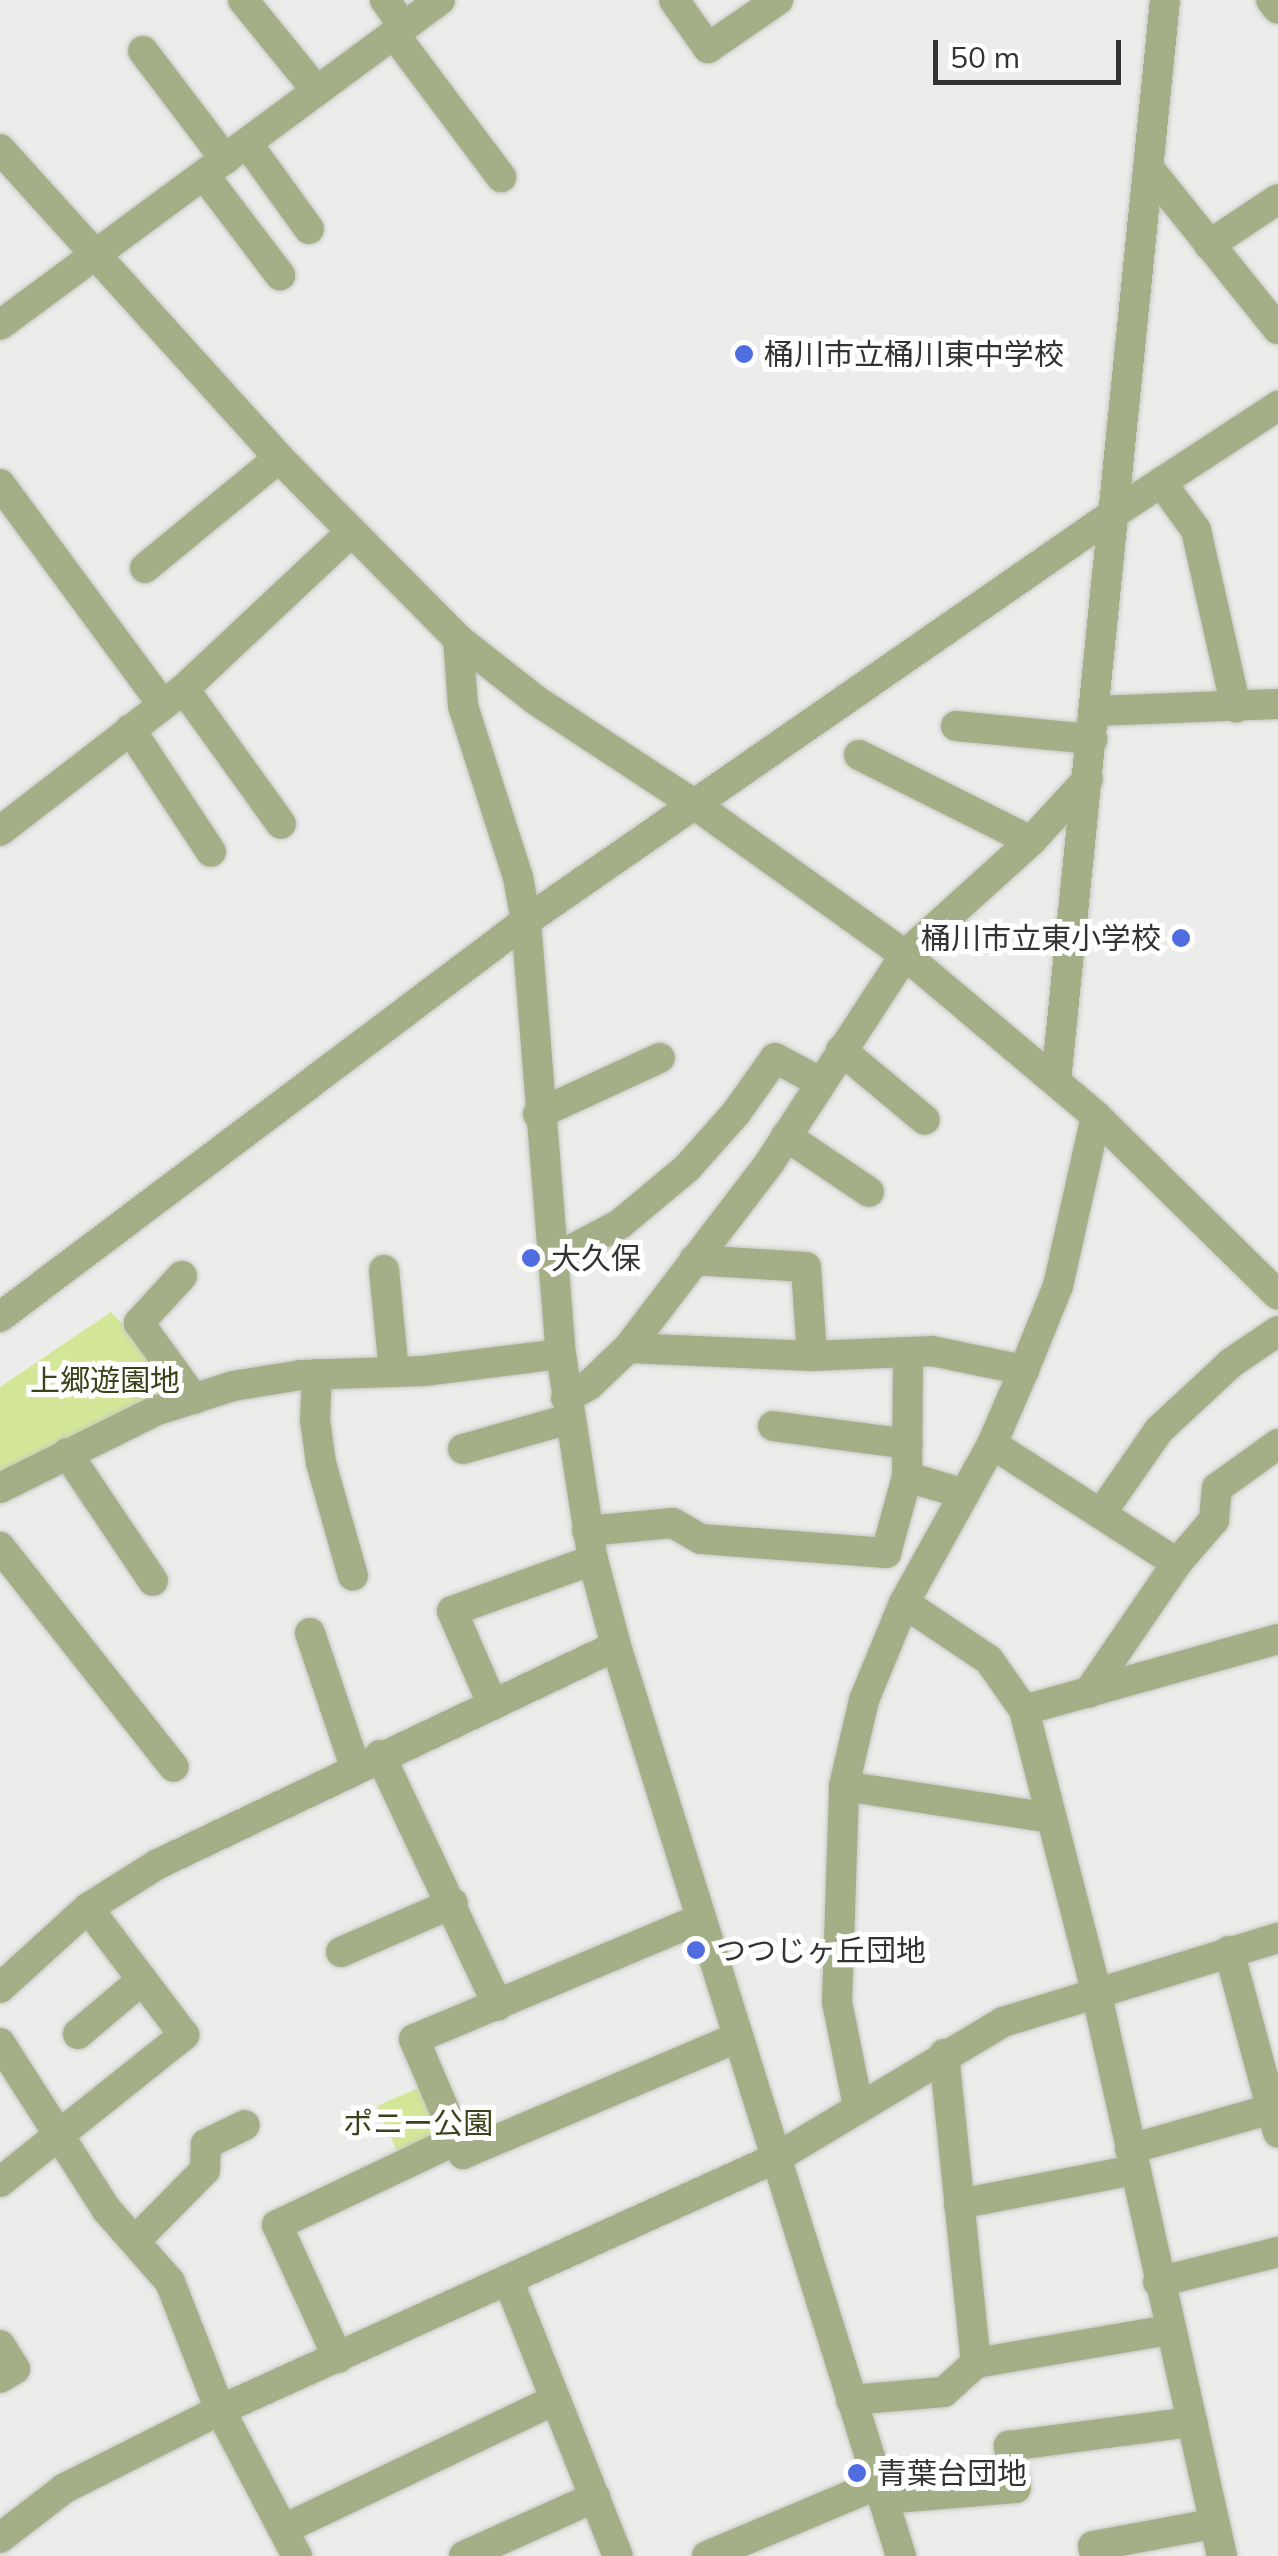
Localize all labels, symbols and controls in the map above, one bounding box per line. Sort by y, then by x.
scale bar [938,20,1126,82]
text: 50 m [950,38,1020,76]
place label: 桶川市立桶川東中学校 [764,336,1064,372]
marker: 桶川市立桶川東中学校 [733,343,755,365]
place label: 桶川市立東小学校 [921,920,1161,956]
marker: 桶川市立東小学校 [1170,927,1192,949]
place label: 大久保 [551,1240,641,1276]
marker: 大久保 [520,1247,542,1269]
park label: 上郷遊園地 [30,1362,180,1398]
place label: つつじヶ丘団地 [716,1932,926,1968]
marker: つつじヶ丘団地 [685,1939,707,1961]
park label: ポニー公園 [343,2105,493,2141]
place label: 青葉台団地 [877,2455,1027,2491]
marker: 青葉台団地 [846,2462,868,2484]

